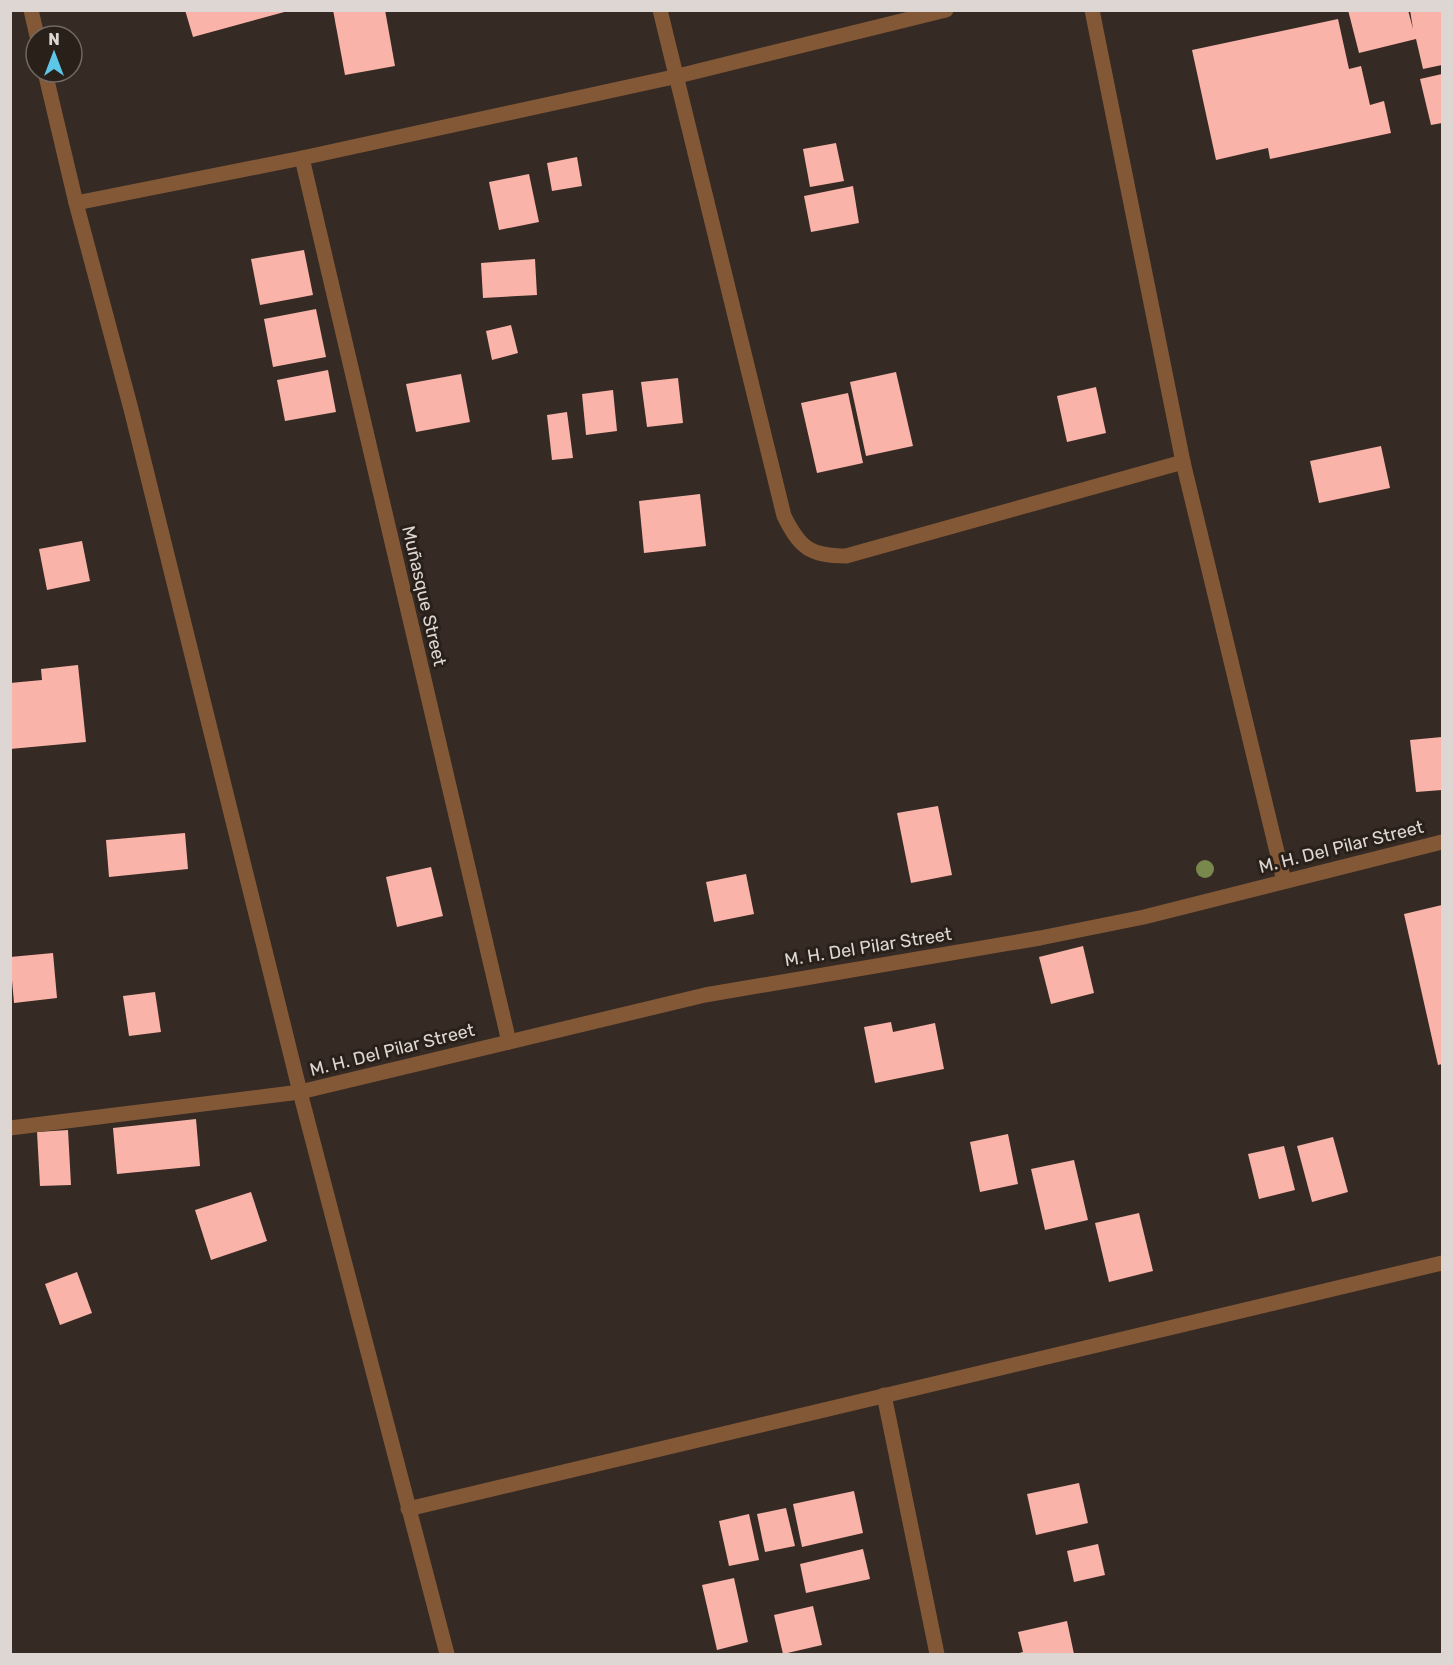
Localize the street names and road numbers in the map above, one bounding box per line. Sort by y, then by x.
street label: Muñasque Street [397,524,451,668]
street label: M. H. Del Pilar Street [1256,816,1426,878]
street label: M. H. Del Pilar Street [783,923,953,971]
street label: M. H. Del Pilar Street [307,1019,477,1081]

